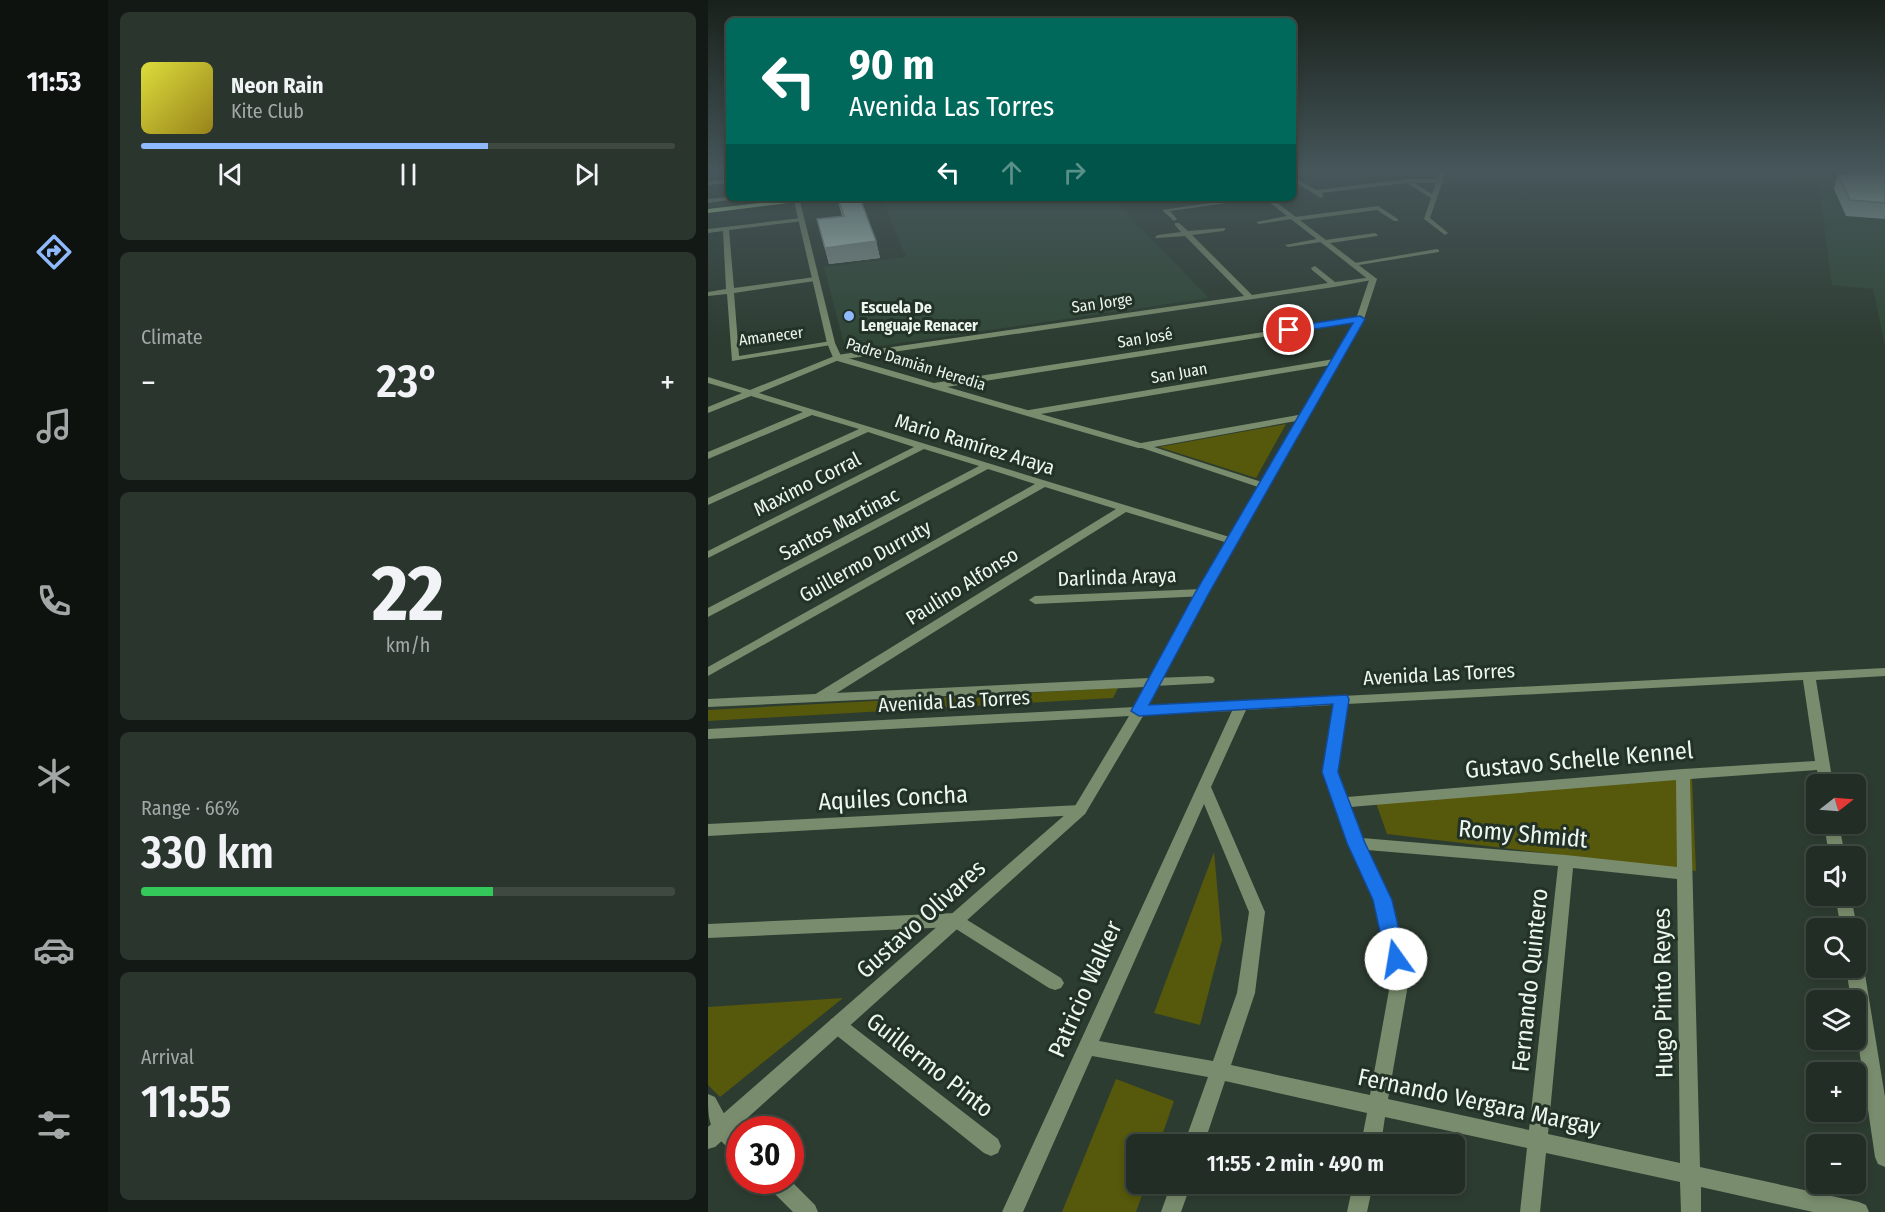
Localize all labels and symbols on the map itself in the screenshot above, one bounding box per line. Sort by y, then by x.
street label: San Jorge [1070,289,1134,317]
place label: Escuela De Lenguaje Renacer [861,298,978,335]
pin [1263,304,1314,355]
marker: Escuela De Lenguaje Renacer [842,309,856,323]
street label: Amanecer [738,323,805,349]
street label: San José [1116,324,1174,352]
street label: Padre Damián Heredia [844,334,988,394]
street label: San Juan [1149,359,1209,387]
street label: Mario Ramírez Araya [892,408,1058,480]
street label: Maximo Corral [749,447,865,521]
street label: Santos Martinac [775,482,903,566]
street label: Guillermo Durruty [795,515,935,607]
street label: Paulino Alfonso [902,542,1022,630]
street label: Darlinda Araya [1057,563,1177,591]
street label: Avenida Las Torres [1362,658,1516,690]
street label: Avenida Las Torres [877,685,1031,717]
street label: Gustavo Schelle Kennel [1464,736,1694,784]
north arrow [1806,774,1866,834]
street label: Aquiles Concha [818,780,968,816]
street label: Romy Shmidt [1457,814,1589,854]
street label: Gustavo Olivares [851,854,991,984]
street label: Fernando Quintero [1506,887,1554,1073]
street label: Hugo Pinto Reyes [1648,908,1678,1078]
street label: Patricio Walker [1042,916,1128,1061]
position arrow [1364,927,1428,991]
street label: Guillermo Pinto [861,1007,999,1123]
street label: Fernando Vergara Margay [1355,1063,1603,1141]
speed limit sign: 30 [726,1116,804,1194]

